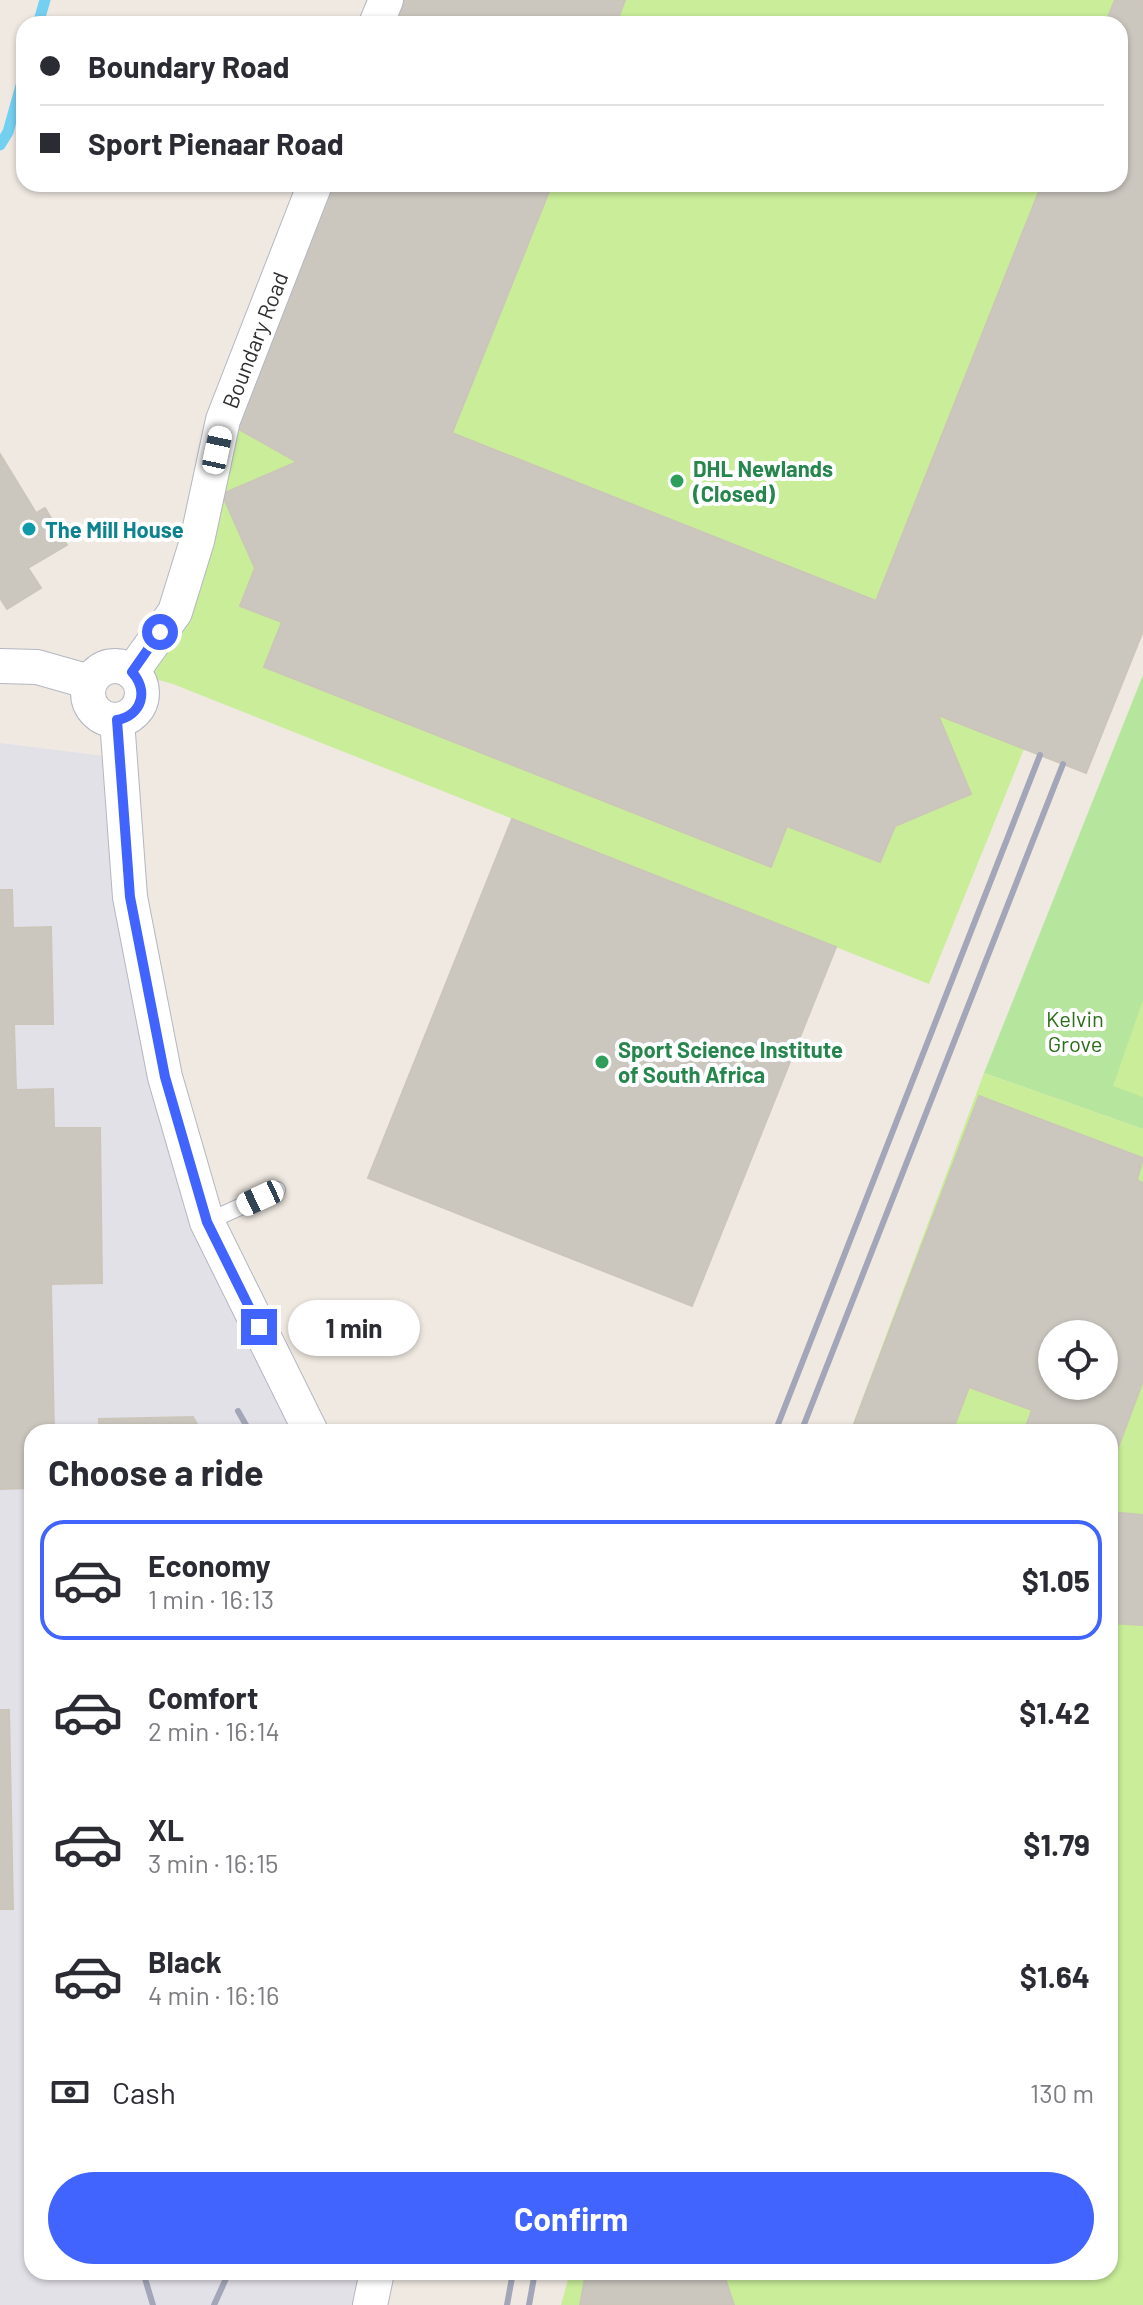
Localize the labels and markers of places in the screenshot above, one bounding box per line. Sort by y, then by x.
place label: DHL Newlands (Closed) [692,455,833,506]
marker: DHL Newlands (Closed) [668,472,686,490]
place label: The Mill House [45,516,184,542]
marker: The Mill House [20,520,38,538]
place label: Sport Science Institute of South Africa [618,1036,843,1087]
marker: Sport Science Institute of South Africa [593,1053,611,1071]

